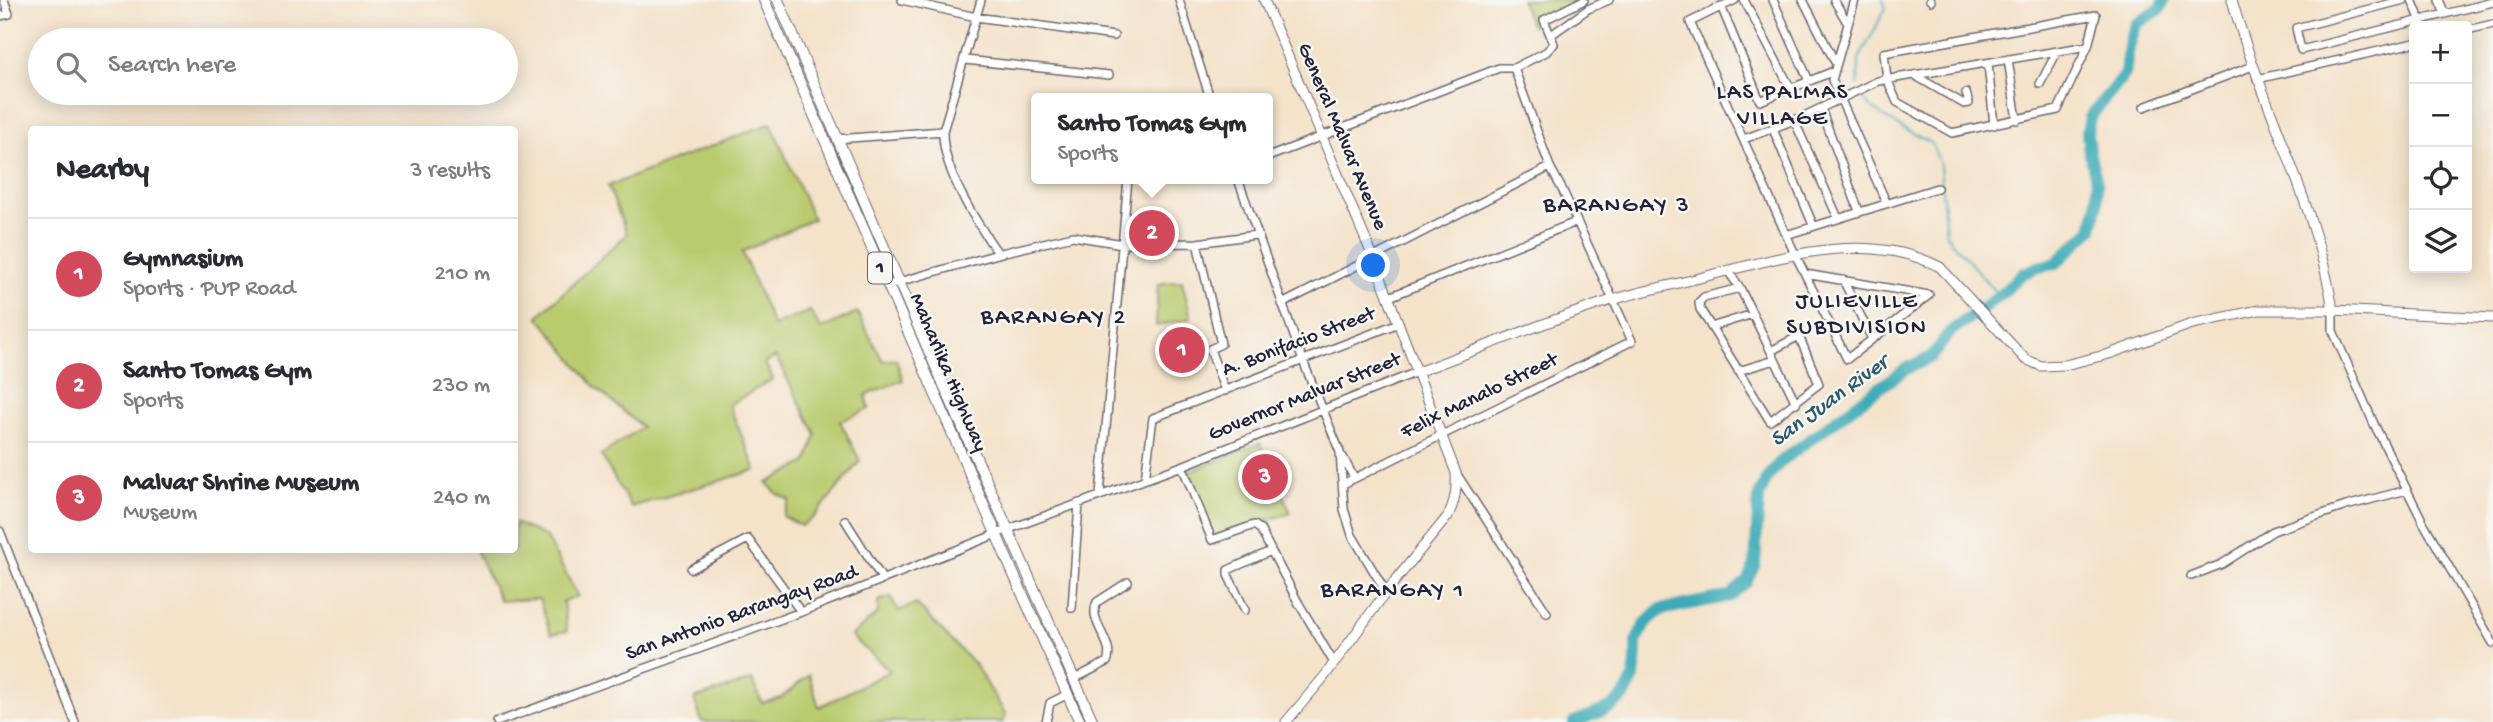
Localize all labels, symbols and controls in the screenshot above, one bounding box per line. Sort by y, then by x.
map controls [2409,21,2472,273]
button: + [2409,21,2472,84]
search box [28,28,518,105]
street label: General Malvar Avenue [1290,40,1392,235]
icon: search [52,48,90,86]
text: Search here [108,51,236,82]
district label: LAS PALMAS VILLAGE [1717,80,1849,133]
button: − [2409,84,2472,147]
popup [1031,93,1273,184]
text: Santo Tomas Gym [1058,110,1246,141]
text: Sports [1058,141,1117,168]
button: locate [2409,147,2472,210]
text: Nearby [56,154,149,189]
text: 3 results [410,158,490,185]
district label: BARANGAY 3 [1542,192,1691,221]
pin: 2 [1129,207,1175,259]
button: layers [2409,210,2472,273]
text: Gymnasium [123,245,243,276]
your location [1356,248,1390,282]
road number: 1 [868,252,892,284]
text: 1 [74,261,84,288]
text: 210 m [435,261,490,288]
text: Sports · PUP Road [123,276,295,303]
district label: JULIEVILLE SUBDIVISION [1786,289,1928,342]
street label: Maharlika Highway [902,290,992,456]
street label: A. Bonifacio Street [1219,301,1381,384]
district label: BARANGAY 2 [980,304,1127,333]
pin: 1 [1159,324,1205,376]
street label: Governor Malvar Street [1205,347,1407,448]
street label: Felix Manalo Street [1397,347,1565,446]
water label: San Juan River [1766,347,1898,454]
text: Santo Tomas Gym [123,357,312,388]
text: 2 [73,373,85,400]
text: 230 m [432,373,490,400]
text: Sports [123,388,183,415]
pin: 3 [1242,451,1288,503]
text: Malvar Shrine Museum [123,469,359,500]
text: 3 [73,485,85,512]
text: 240 m [433,485,490,512]
text: Museum [123,500,197,527]
street label: San Antonio Barangay Road [623,560,863,668]
district label: BARANGAY 1 [1320,577,1465,606]

